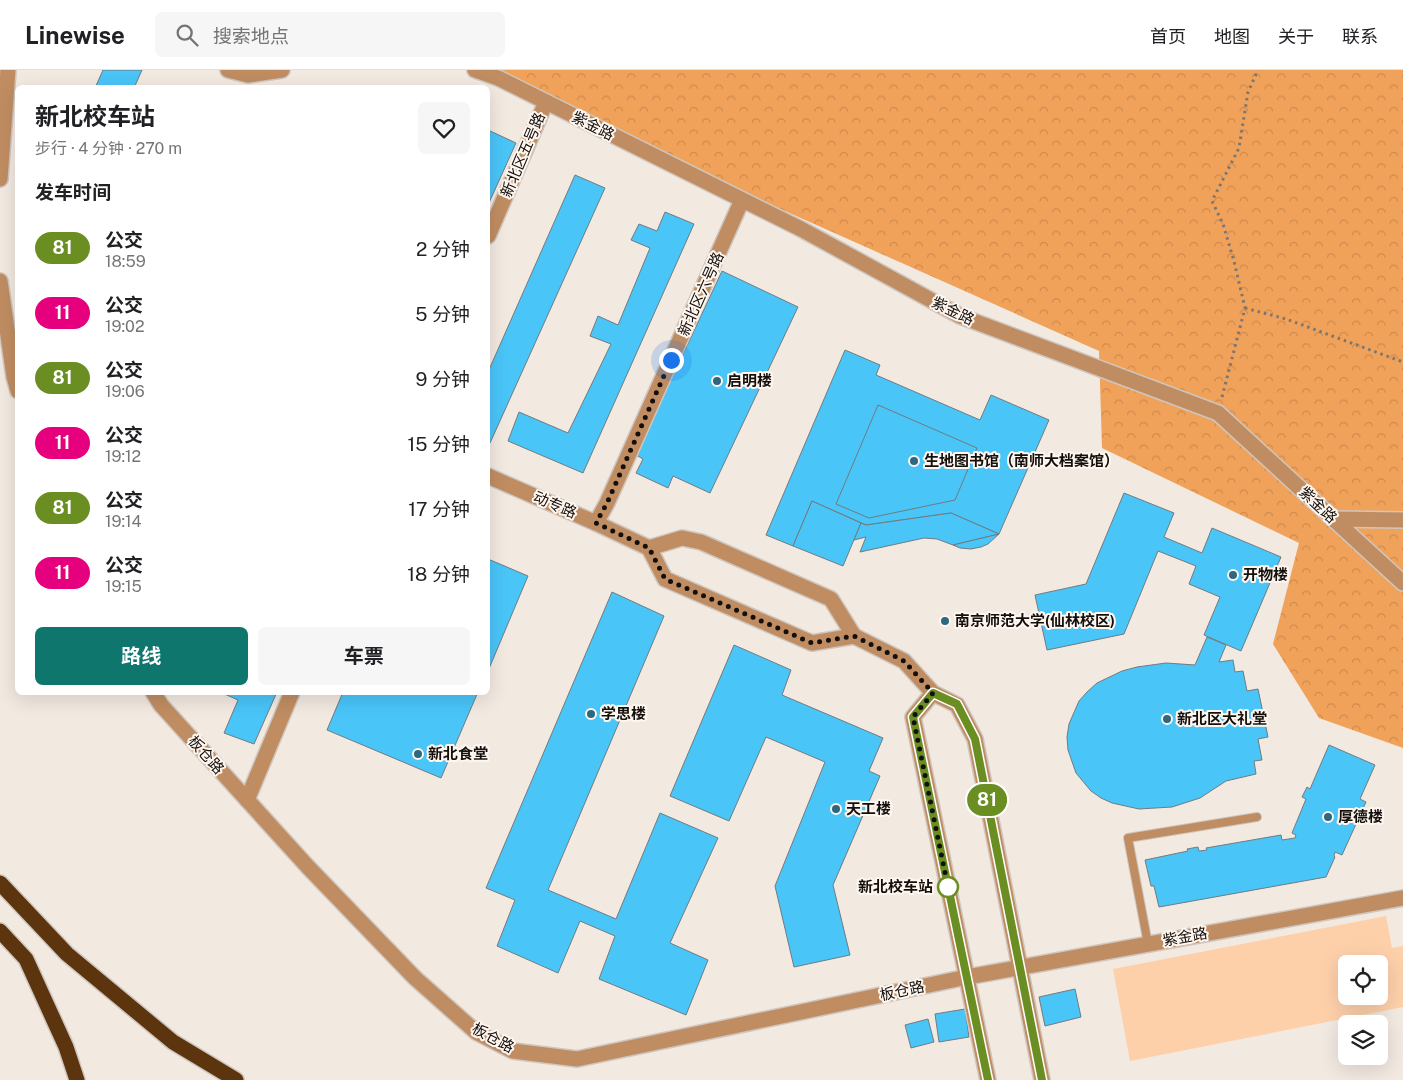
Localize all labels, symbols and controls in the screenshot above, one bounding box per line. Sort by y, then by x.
search box [155,12,505,57]
text: Linewise [25,21,125,49]
icon: search [173,21,201,49]
text: 搜索地点 [213,25,289,47]
text: 首页 [1150,26,1186,47]
text: 地图 [1214,26,1250,47]
text: 关于 [1278,26,1314,47]
text: 联系 [1342,26,1378,47]
text: 新北校车站 [35,102,155,130]
button: heart [418,102,470,154]
street label: 紫金路 [569,108,617,143]
street label: 新北区五号路 [497,110,548,200]
text: 步行 · 4 分钟 · 270 m [35,139,182,158]
text: 发车时间 [35,181,111,203]
text: 公交 [105,229,143,251]
text: 81 [53,237,72,258]
text: 2 分钟 [416,238,470,260]
street label: 新北区六号路 [674,249,727,338]
text: 18:59 [105,252,146,271]
street label: 紫金路 [929,293,977,328]
text: 公交 [105,294,143,316]
text: 11 [55,302,70,323]
text: 5 分钟 [415,303,470,325]
text: 19:02 [105,317,144,336]
your location [659,348,684,373]
text: 公交 [105,359,143,381]
text: 81 [53,367,72,388]
text: 9 分钟 [416,368,470,390]
place label: 启明楼 [727,372,772,389]
marker: 启明楼 [711,375,723,387]
text: 19:06 [105,382,145,401]
text: 公交 [105,424,143,446]
text: 11 [55,432,70,453]
text: 15 分钟 [407,433,470,455]
text: 19:12 [105,447,141,466]
place label: 生地图书馆（南师大档案馆） [924,452,1119,469]
marker: 生地图书馆（南师大档案馆） [908,455,920,467]
street label: 紫金路 [1296,483,1341,526]
street label: 动专路 [531,488,579,521]
text: 公交 [105,489,143,511]
text: 81 [53,497,72,518]
text: 17 分钟 [408,498,470,520]
text: 19:14 [105,512,142,531]
text: 公交 [105,554,143,576]
text: 11 [55,562,70,583]
text: 18 分钟 [407,563,470,585]
place label: 开物楼 [1243,566,1288,583]
marker: 开物楼 [1227,569,1239,581]
text: 19:15 [105,577,142,596]
place label: 南京师范大学(仙林校区) [955,612,1115,629]
marker: 南京师范大学(仙林校区) [939,615,951,627]
button: 路线 [35,627,248,685]
button: 车票 [258,627,470,685]
place label: 学思楼 [601,705,646,722]
marker: 学思楼 [585,708,597,720]
place label: 新北区大礼堂 [1177,710,1267,727]
marker: 新北区大礼堂 [1161,713,1173,725]
street label: 板仓路 [185,732,228,777]
place label: 新北食堂 [428,745,488,762]
marker: 新北食堂 [412,748,424,760]
line badge: 81 [964,784,1010,816]
text: 81 [977,789,997,810]
place label: 天工楼 [846,800,891,817]
marker: 天工楼 [830,803,842,815]
place label: 厚德楼 [1338,808,1383,825]
marker: 厚德楼 [1322,811,1334,823]
marker: 新北校车站 [937,876,959,898]
place label: 新北校车站 [858,878,933,895]
street label: 紫金路 [1161,924,1209,949]
map controls [1338,955,1388,1065]
button: locate [1338,955,1388,1005]
street label: 板仓路 [878,978,926,1004]
button: layers [1338,1015,1388,1065]
street label: 板仓路 [469,1019,517,1056]

